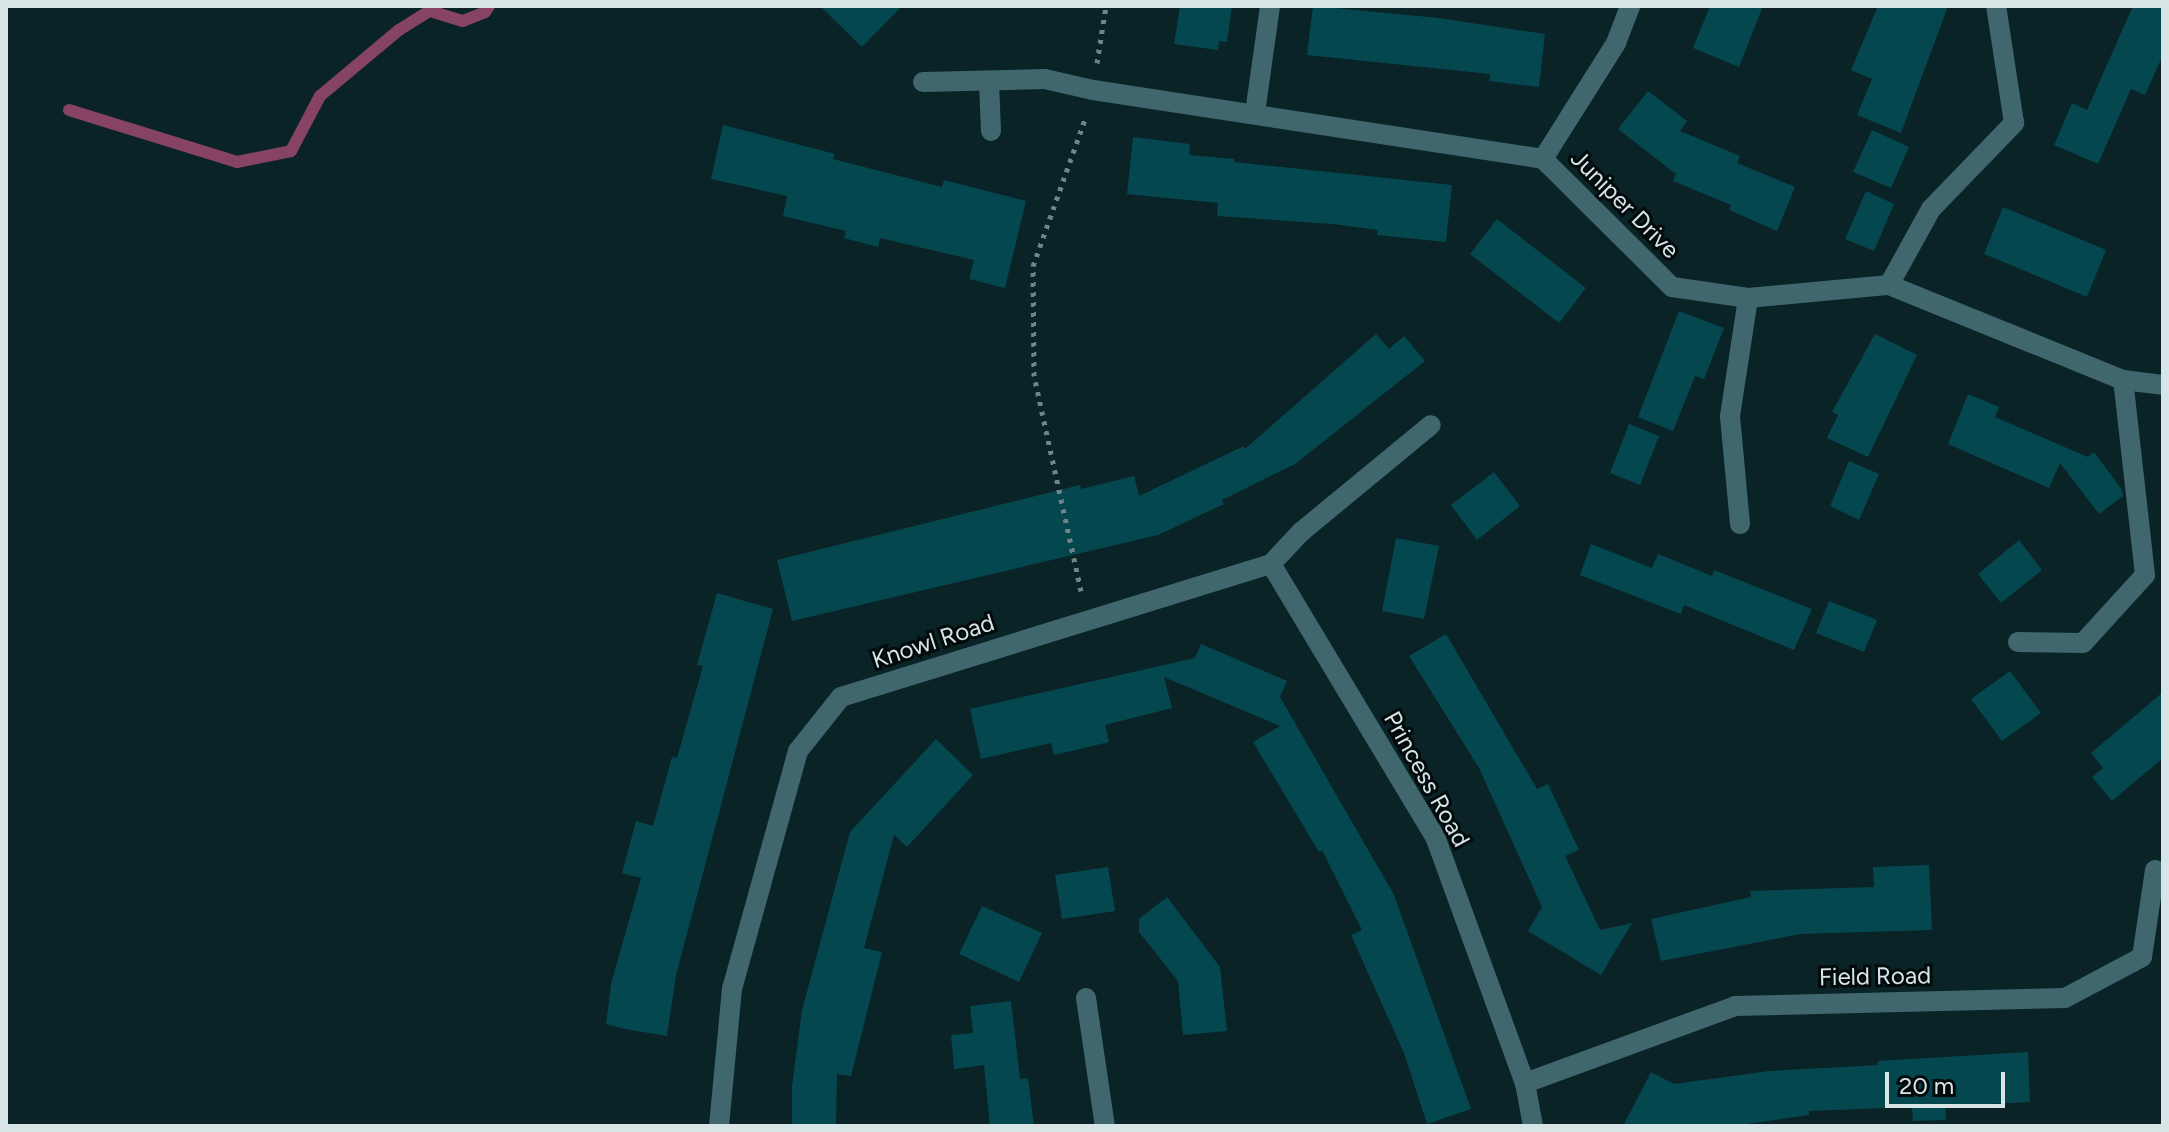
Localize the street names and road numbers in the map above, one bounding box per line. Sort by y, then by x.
street label: Juniper Drive [1565,144,1685,264]
street label: Knowl Road [868,608,998,674]
street label: Princess Road [1378,706,1476,852]
street label: Field Road [1819,961,1931,991]

